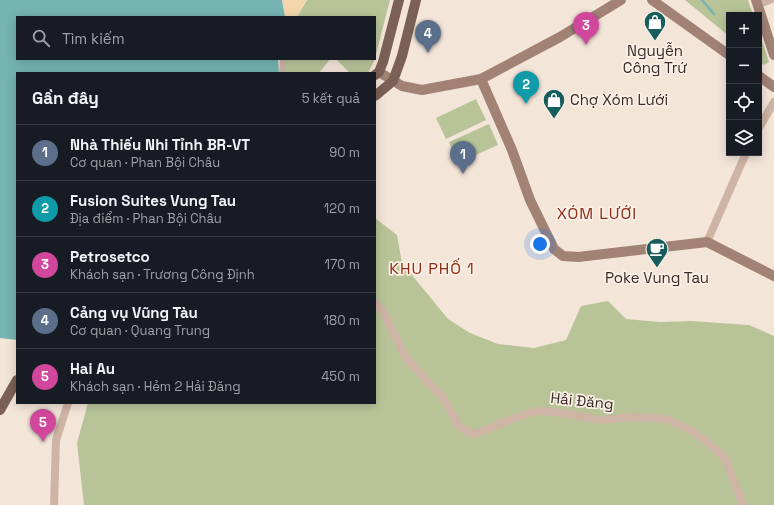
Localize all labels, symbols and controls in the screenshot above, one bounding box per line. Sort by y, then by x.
shop icon: Nguyễn Công Trứ [642,9,668,42]
pin: 3 [573,12,599,45]
map controls [726,12,762,156]
button: + [726,12,762,48]
search box [16,16,376,60]
pin: 4 [415,20,441,53]
icon: search [30,27,52,49]
text: Tìm kiếm [62,29,125,48]
place label: Nguyễn Công Trứ [623,41,687,77]
button: − [726,48,762,84]
pin: 2 [513,71,539,104]
button: locate [726,84,762,120]
text: Gần đây [32,87,99,109]
shop icon: Chợ Xóm Lưới [541,87,567,120]
text: 5 kết quả [302,90,360,107]
place label: Chợ Xóm Lưới [570,90,668,109]
button: layers [726,120,762,156]
text: Nhà Thiếu Nhi Tỉnh BR-VT [70,135,250,154]
pin: 1 [450,141,476,174]
text: 1 [42,144,48,161]
text: 90 m [329,144,360,161]
text: Cơ quan · Phan Bội Châu [70,154,220,171]
text: Fusion Suites Vung Tau [70,191,236,210]
text: 2 [41,200,49,217]
text: 120 m [324,200,360,217]
district label: XÓM LƯỚI [557,203,637,224]
text: Địa điểm · Phan Bội Châu [70,210,222,227]
your location [530,234,550,254]
cafe icon: Poke Vung Tau [644,236,670,269]
text: Petrosetco [70,247,150,266]
text: 3 [41,256,49,273]
text: 170 m [324,256,360,273]
district label: KHU PHỐ 1 [389,258,475,279]
text: Khách sạn · Trương Công Định [70,266,255,283]
place label: Poke Vung Tau [605,268,709,287]
text: Cảng vụ Vũng Tàu [70,303,198,322]
text: 4 [41,312,49,329]
text: 180 m [324,312,360,329]
text: Cơ quan · Quang Trung [70,322,210,339]
text: Hai Au [70,359,115,378]
text: 5 [41,368,49,385]
text: 450 m [321,368,360,385]
text: Khách sạn · Hẻm 2 Hải Đăng [70,378,241,395]
street label: Hải Đăng [550,388,615,413]
pin: 5 [30,409,56,442]

